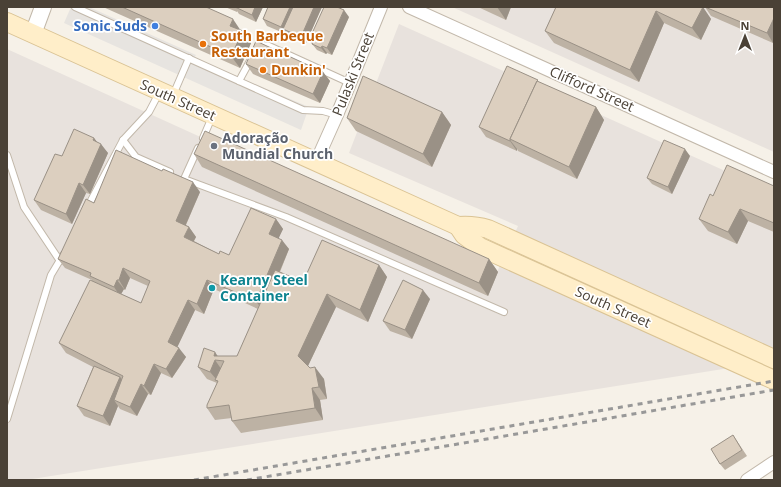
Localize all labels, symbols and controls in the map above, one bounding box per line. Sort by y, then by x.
place label: Sonic Suds [74,16,147,35]
north arrow [725,16,765,56]
text: N [741,18,749,33]
marker: Sonic Suds [150,21,160,31]
place label: South Barbeque Restaurant [211,26,323,61]
street label: Pulaski Street [327,29,378,118]
marker: South Barbeque Restaurant [198,39,208,49]
place label: Dunkin' [271,60,326,79]
street label: Clifford Street [547,61,638,116]
marker: Dunkin' [258,65,268,75]
street label: South Street [137,74,219,125]
place label: Adoração Mundial Church [222,128,333,163]
marker: Adoração Mundial Church [209,141,219,151]
place label: Kearny Steel Container [220,270,308,305]
street label: South Street [572,281,654,332]
marker: Kearny Steel Container [207,283,217,293]

